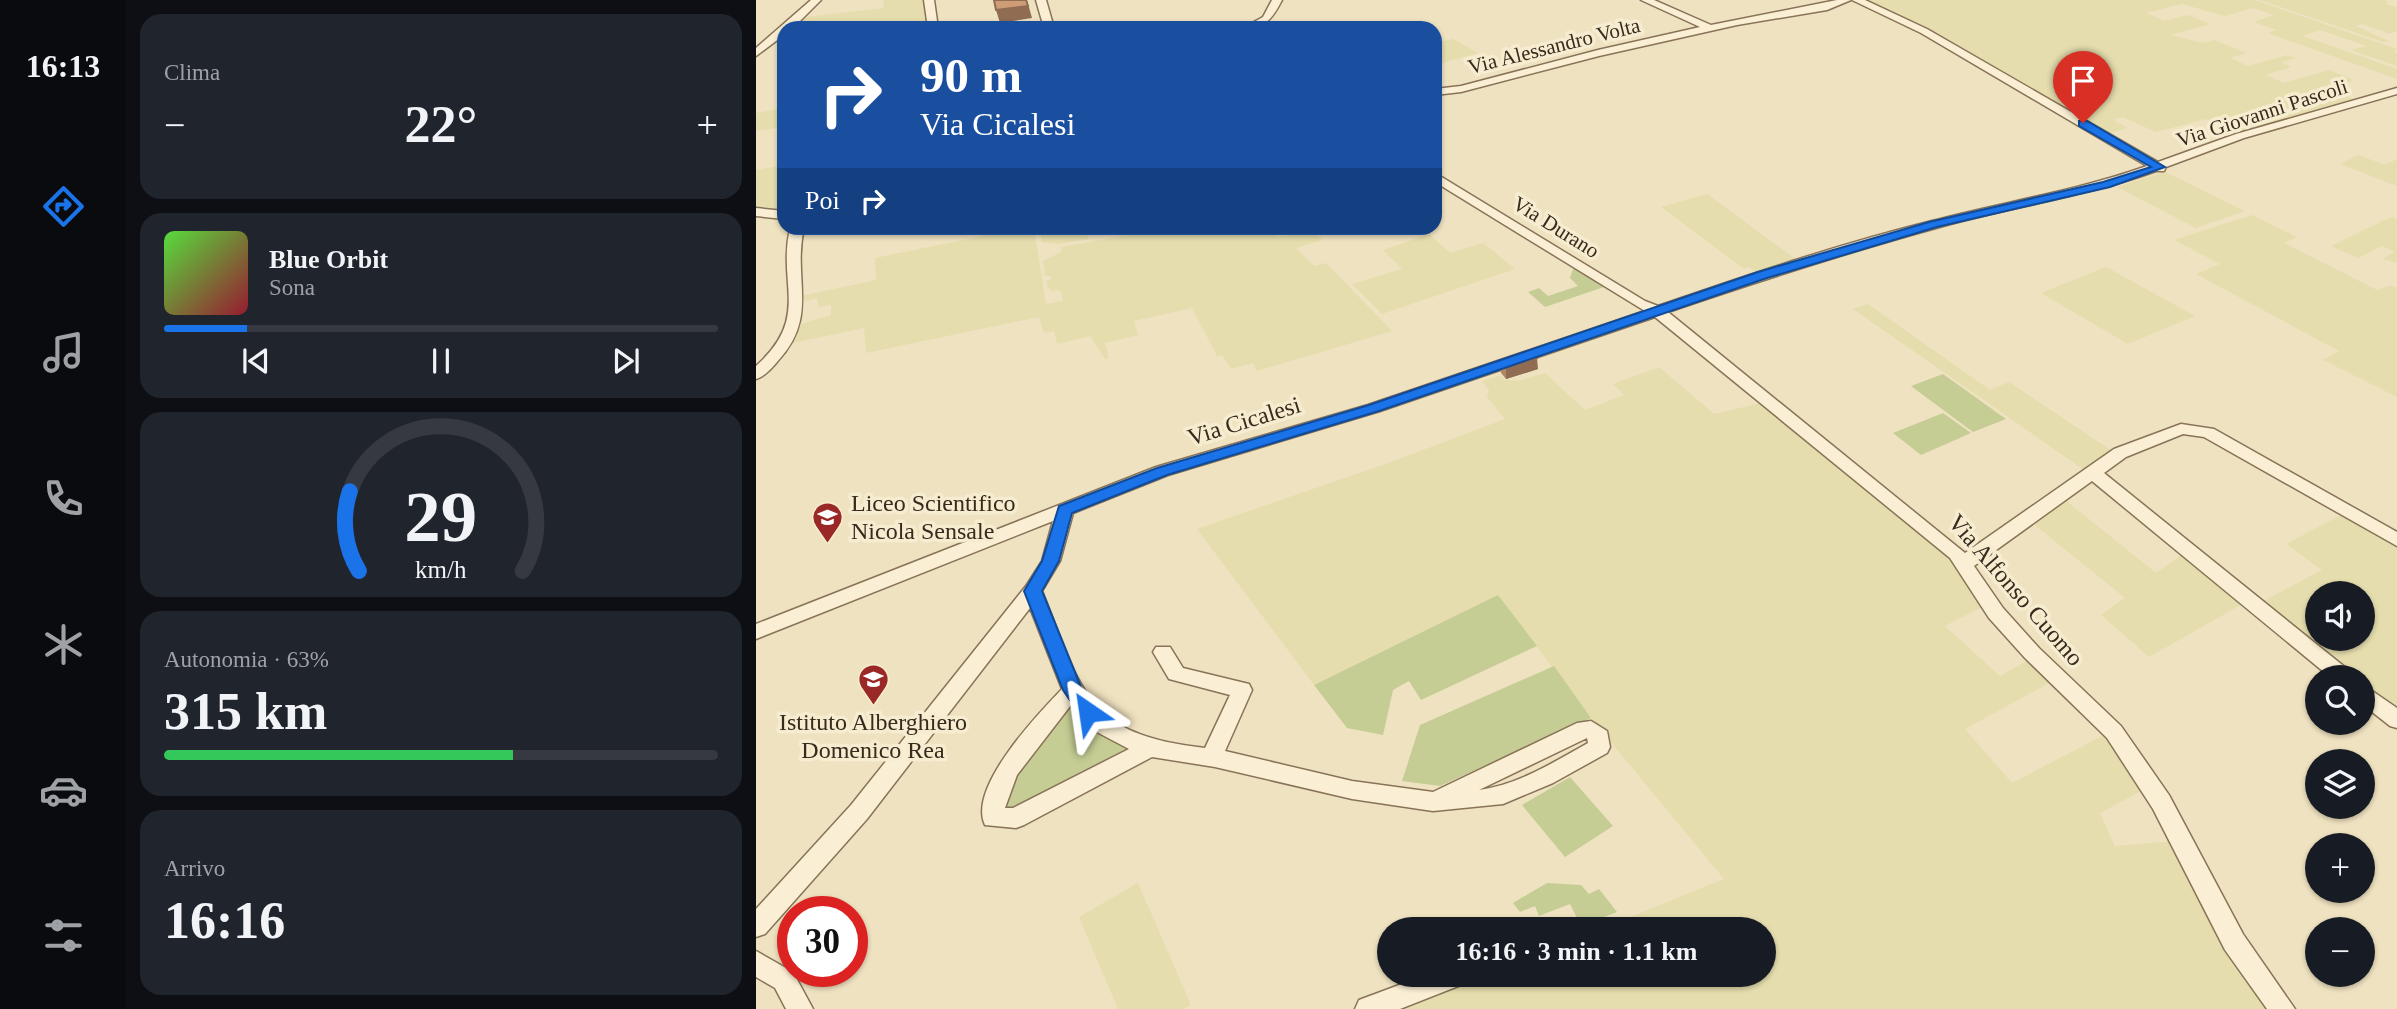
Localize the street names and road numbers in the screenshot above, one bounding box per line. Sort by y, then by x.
street label: Via Alessandro Volta [1465,13,1643,79]
street label: Via Giovanni Pascoli [2173,74,2351,152]
street label: Via Durano [1508,191,1604,263]
street label: Via Cicalesi [1184,391,1304,450]
street label: Via Alfonso Cuomo [1943,509,2089,671]

